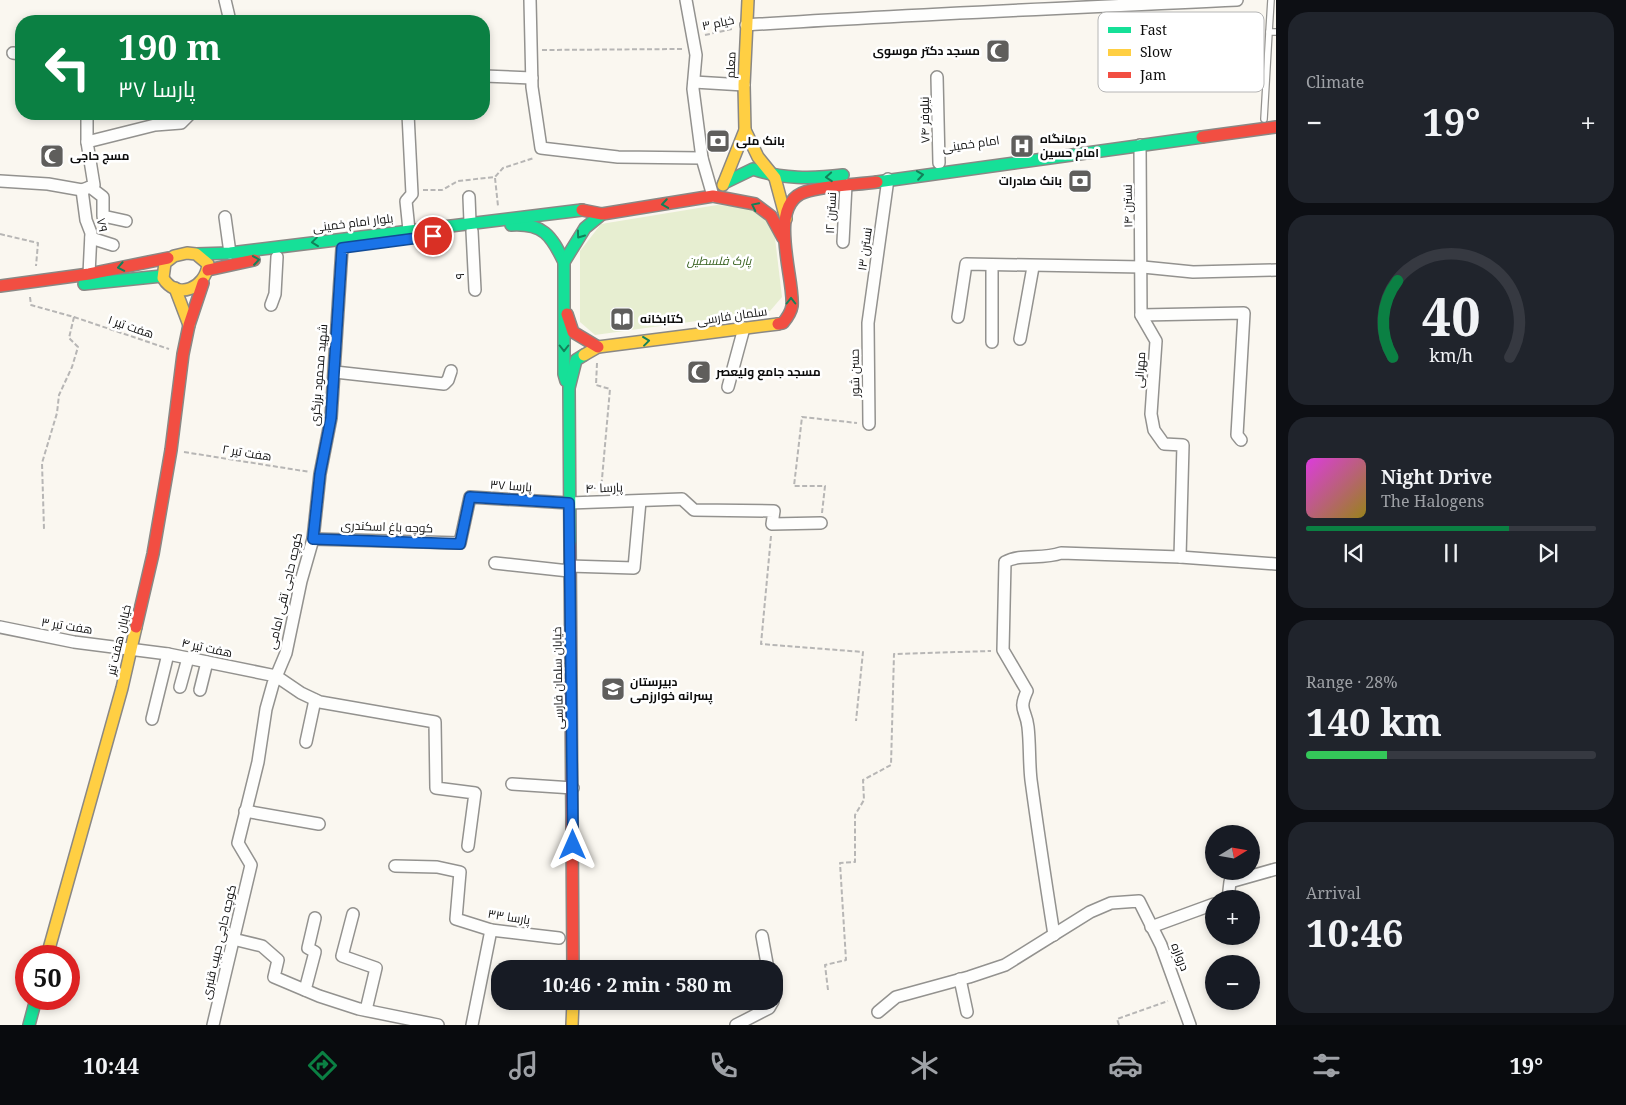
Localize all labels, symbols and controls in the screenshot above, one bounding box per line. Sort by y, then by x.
street label: خیام ۳ [700,11,736,34]
legend [1098,12,1264,92]
text: Fast [1140,20,1167,39]
text: 190 m [118,23,221,70]
icon: left [35,35,100,100]
mosque icon: مسجد دکتر موسوی [985,38,1011,64]
place label: مسجد دکتر موسوی [873,42,980,59]
text: Slow [1140,42,1173,61]
street label: معلم [722,51,739,79]
text: Jam [1139,65,1166,84]
text: Climate [1306,71,1364,93]
text: پارسا ۳۷ [118,73,195,103]
text: 19° [1422,95,1480,147]
street label: نیلوفر ۷۴ [916,96,933,144]
text: − [1306,103,1322,141]
text: + [1580,103,1596,141]
bank icon: بانک ملی [705,128,731,154]
place label: درمانگاه امام حسین [1040,130,1099,161]
street label: امام خمینی [941,131,1001,156]
place label: بانک ملی [736,132,785,149]
hospital icon: درمانگاه امام حسین [1009,133,1035,159]
mosque icon: مسج حاجی [39,143,65,169]
place label: مسج حاجی [70,147,129,165]
bank icon: بانک صادرات [1067,168,1093,194]
one-way arrow [917,170,925,181]
one-way arrow [824,171,832,182]
place label: بانک صادرات [999,172,1062,189]
street label: نسترن ۱۴ [1119,184,1136,228]
street label: نسترن ۱۲ [821,192,840,234]
one-way arrow [660,198,669,208]
one-way arrow [752,202,761,212]
street label: بلوار امام خمینی [312,209,394,236]
pin [412,215,454,257]
street label: ۷۹ [93,217,112,233]
icon: arrive [419,222,447,250]
street label: نسترن ۱۳ [853,226,876,272]
one-way arrow [577,229,586,239]
one-way arrow [310,236,318,247]
park label: پارک فلسطین [687,252,752,269]
one-way arrow [252,255,260,265]
one-way arrow [116,262,125,272]
street label: ۹ [451,272,468,280]
text: 40 [1422,280,1480,351]
one-way arrow [786,296,796,304]
street label: سلمان فارسی [696,302,768,329]
library icon: کتابخانه [609,306,635,332]
place label: کتابخانه [640,310,683,327]
street label: هفت تیر ۱ [106,311,156,342]
street label: شهید محمود برزگری [306,323,331,427]
one-way arrow [642,336,650,347]
text: km/h [1429,343,1473,367]
one-way arrow [559,344,569,352]
street label: حسن شور [846,349,863,398]
street label: مهرانی [1130,351,1149,389]
mosque icon: مسجد جامع ولیعصر [686,359,712,385]
place label: مسجد جامع ولیعصر [715,363,821,381]
street label: هفت تیر ۲ [221,440,273,465]
text: Night Drive [1381,464,1492,490]
street label: پارسا ۳۷ [489,476,533,497]
street label: پارسا ۴۰ [585,478,624,498]
text: The Halogens [1381,490,1484,512]
street label: کوچه باغ اسکندری [340,516,434,538]
street label: کوچه حاجی تقی امامی [263,531,307,651]
icon: previous [1340,539,1368,567]
icon: pause [1437,539,1465,567]
icon: next [1534,539,1562,567]
street label: خیابان هفت تیر [102,603,135,678]
street label: هفت تیر ۳ [40,613,94,638]
street label: خیابان سلمان فارسی [548,627,567,729]
street label: هفت تیر ۴ [180,634,234,661]
text: Range · 28% [1306,671,1398,693]
place label: دبیرستان پسرانه خوارزمی [630,673,713,705]
school or university icon: دبیرستان پسرانه خوارزمی [600,676,626,702]
text: 140 km [1306,695,1442,747]
position arrow [546,818,598,870]
north arrow [1205,825,1260,880]
map controls [1205,825,1260,1010]
text: Arrival [1306,882,1361,904]
street label: کوچه حاجی حبیب قنبری [197,883,241,1001]
button: + [1205,890,1260,945]
street label: پارسا ۳۳ [486,905,532,929]
text: 10:46 [1306,906,1403,958]
street label: دروازه [1167,940,1194,974]
speed limit sign: 50 [15,945,80,1010]
button: − [1205,955,1260,1010]
text: 10:46 · 2 min · 580 m [542,972,732,998]
icon: directions [305,1048,340,1083]
icon: music [506,1048,541,1083]
icon: phone [706,1048,741,1083]
icon: climate [907,1048,942,1083]
icon: car [1108,1048,1143,1083]
icon: filters [1309,1048,1344,1083]
text: 10:44 [83,1050,139,1080]
text: 19° [1509,1050,1543,1080]

